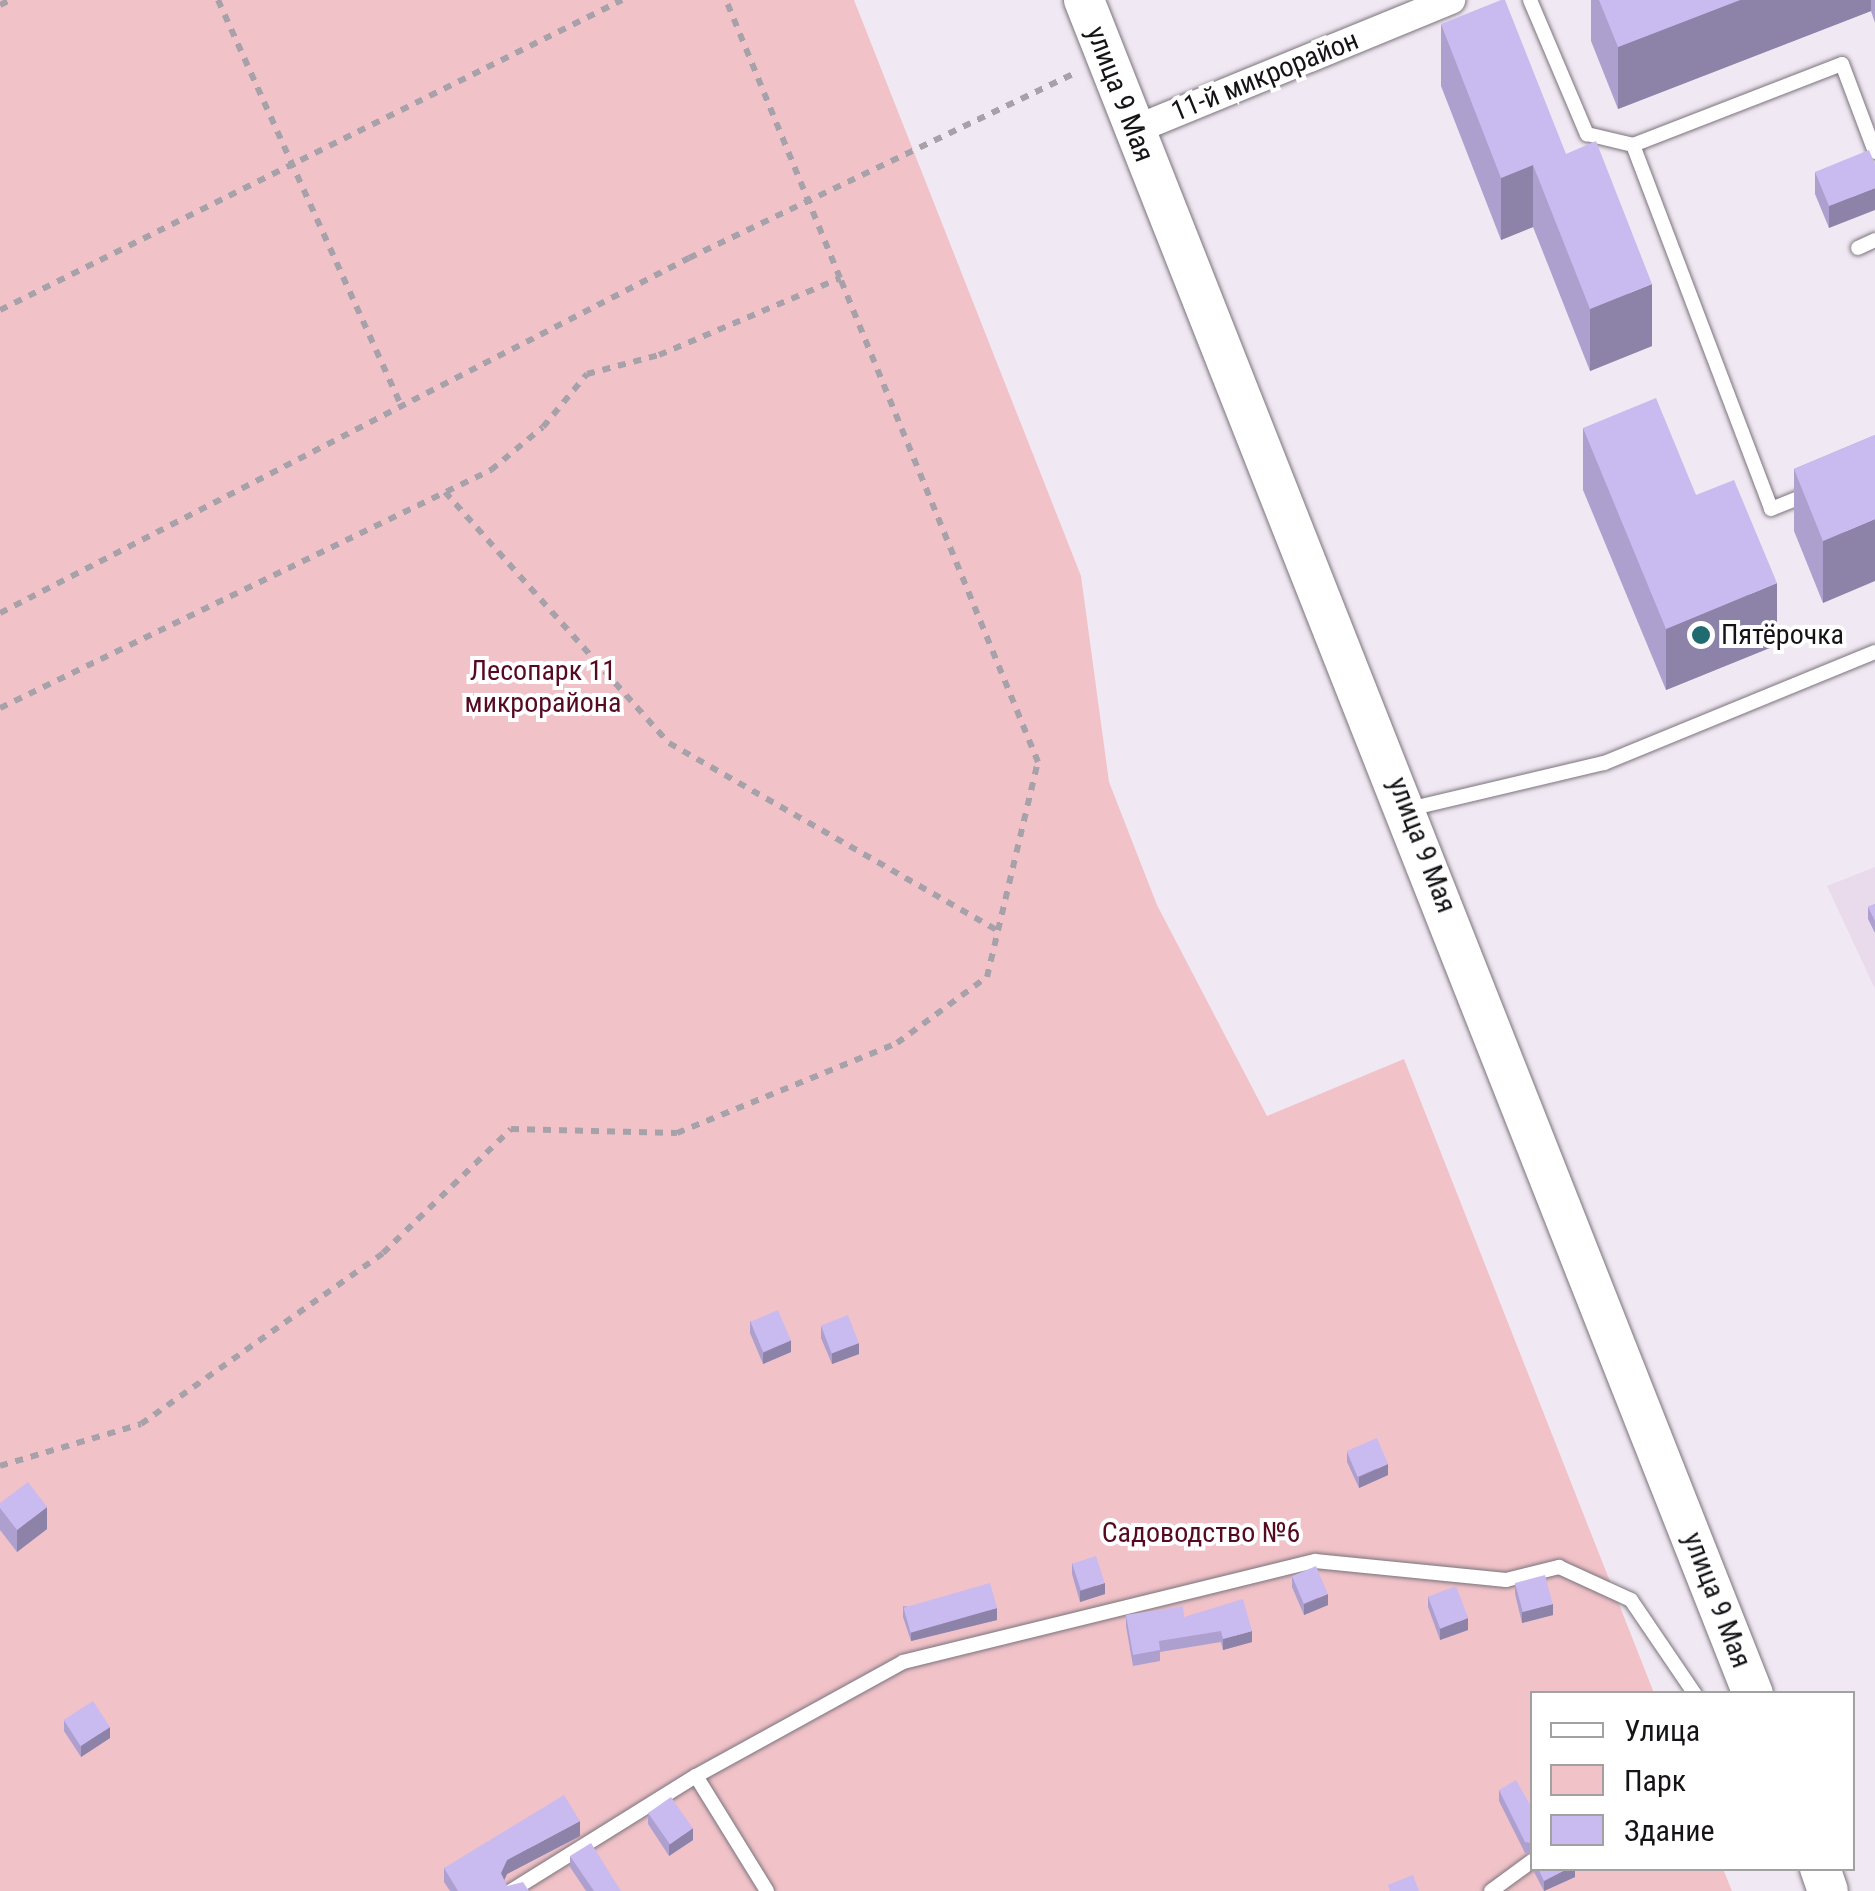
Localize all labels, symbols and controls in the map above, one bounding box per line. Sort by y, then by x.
street label: улица 9 Мая [1079,21,1161,167]
street label: 11-й микрорайон [1167,23,1363,129]
place label: Пятёрочка [1721,618,1844,652]
marker: Пятёрочка [1690,624,1712,646]
park label: Лесопарк 11 микрорайона [465,654,621,720]
street label: улица 9 Мая [1381,772,1463,918]
park label: Садоводство №6 [1102,1516,1300,1550]
street label: улица 9 Мая [1676,1527,1758,1673]
legend [1530,1691,1855,1871]
text: Улица [1624,1713,1700,1748]
text: Парк [1624,1763,1686,1798]
text: Здание [1624,1813,1715,1848]

